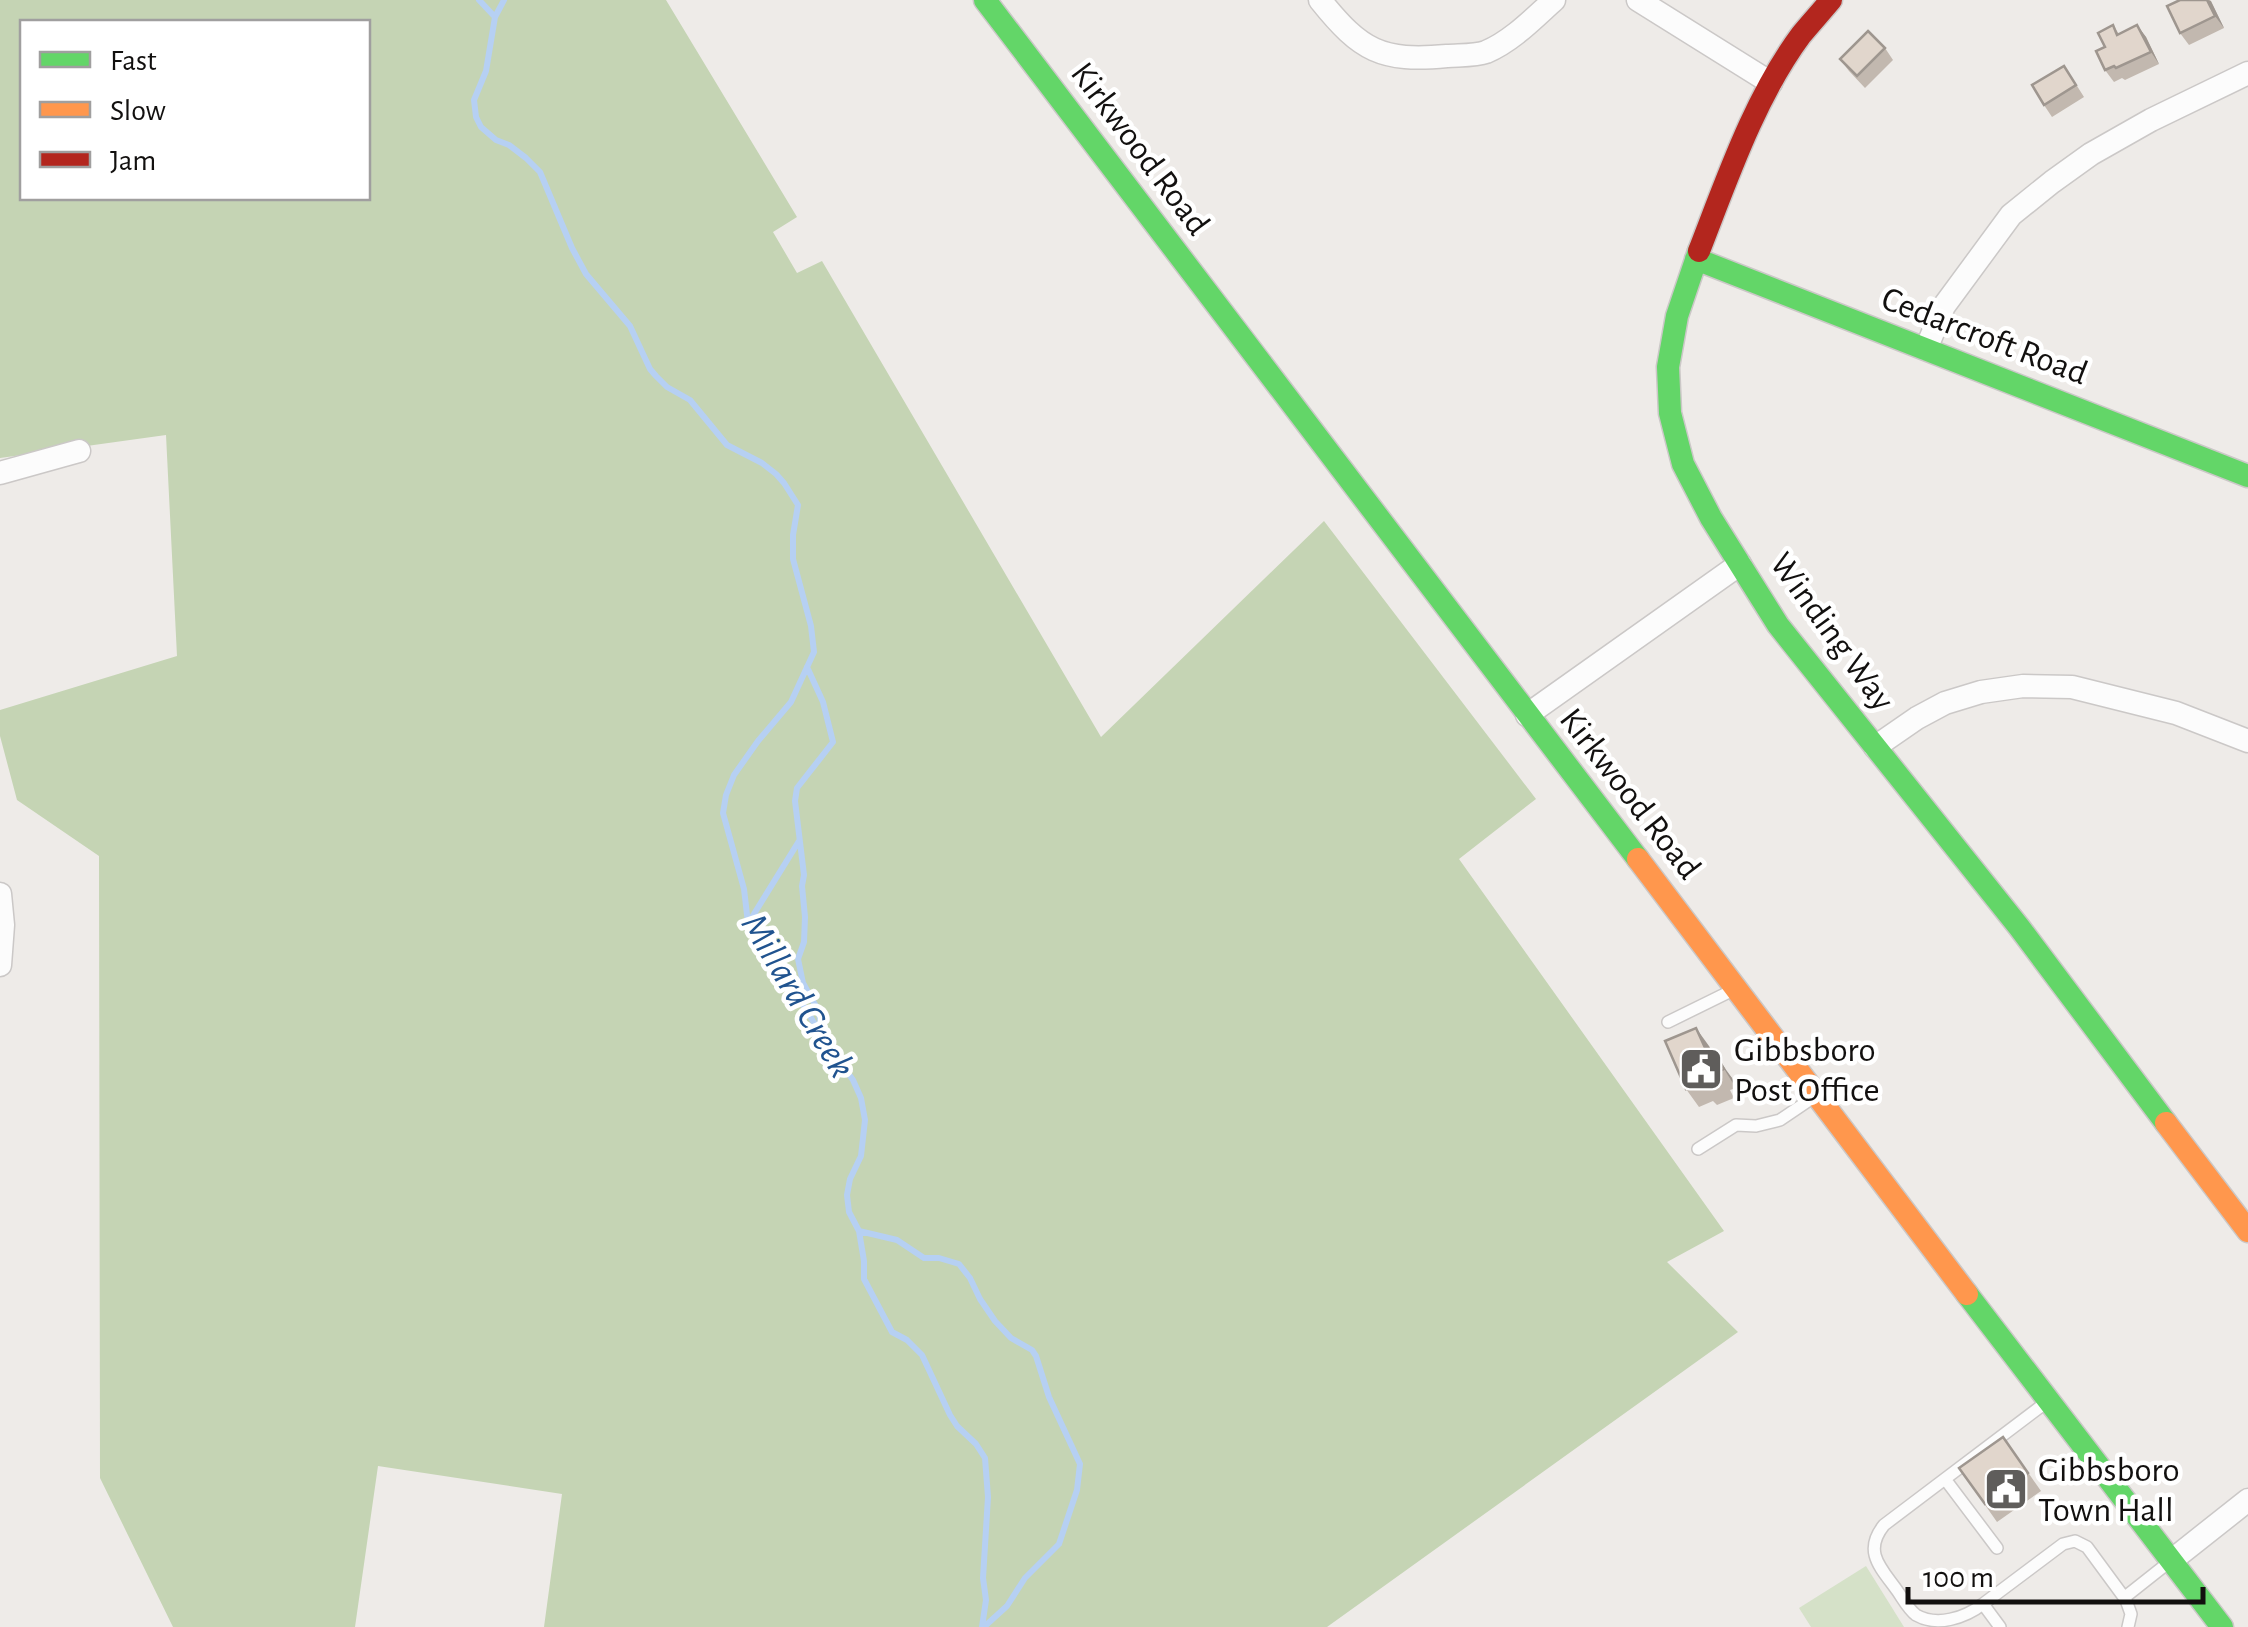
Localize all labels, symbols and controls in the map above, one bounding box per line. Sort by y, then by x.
legend [20,20,370,200]
text: Fast [110,46,157,76]
street label: Kirkwood Road [1064,56,1216,242]
text: Slow [110,96,166,126]
text: Jam [110,146,156,176]
street label: Cedarcroft Road [1877,281,2092,392]
street label: Winding Way [1763,547,1900,717]
street label: Kirkwood Road [1553,702,1707,886]
water label: Millard Creek [734,907,861,1085]
place label: Gibbsboro Post Office [1734,1033,1880,1108]
public building icon: Gibbsboro Post Office [1678,1046,1724,1092]
place label: Gibbsboro Town Hall [2038,1453,2180,1528]
public building icon: Gibbsboro Town Hall [1983,1466,2029,1512]
scale bar [1908,1542,2203,1604]
text: 100 m [1923,1563,1994,1593]

